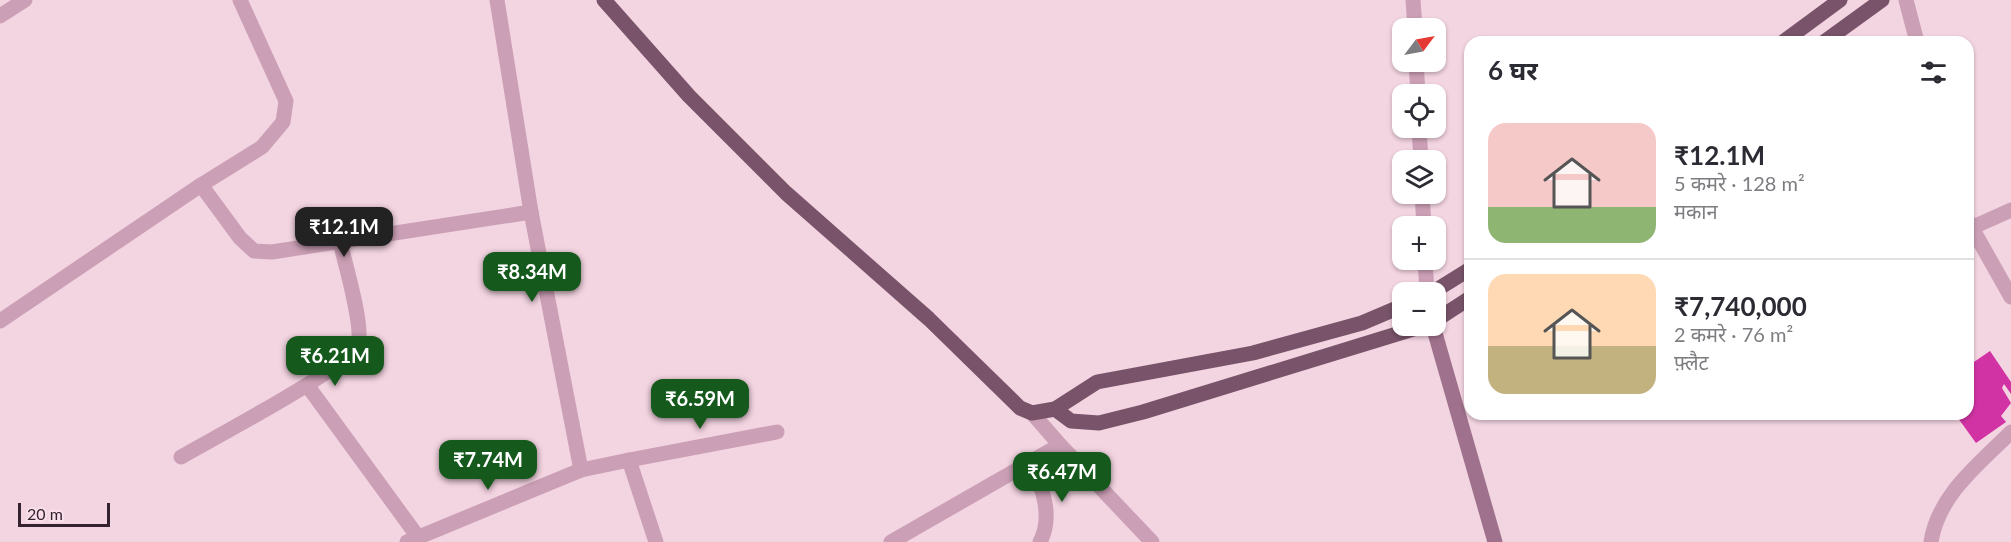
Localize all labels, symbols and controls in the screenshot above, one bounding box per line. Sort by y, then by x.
north arrow [1392,18,1446,72]
map controls [1392,18,1446,336]
text: 6 घर [1488,54,1538,86]
icon: filters [1917,56,1950,89]
button: locate [1392,84,1446,138]
text: ₹12.1M [1674,139,1765,171]
icon: home [1536,147,1608,219]
button: layers [1392,150,1446,204]
text: 5 कमरे · 128 m² [1674,171,1805,195]
text: मकान [1674,199,1718,223]
pin: ₹12.1M [295,207,393,258]
text: ₹12.1M [309,214,379,238]
button: + [1392,216,1446,270]
pin: ₹8.34M [483,252,581,303]
text: ₹8.34M [497,259,567,283]
button: − [1392,282,1446,336]
text: ₹7,740,000 [1674,290,1807,322]
icon: home [1536,298,1608,370]
text: 2 कमरे · 76 m² [1674,322,1793,346]
pin: ₹6.21M [286,336,384,387]
text: ₹6.21M [300,343,370,367]
text: फ़्लैट [1674,350,1709,374]
pin: ₹6.59M [651,379,749,430]
text: ₹6.59M [665,386,735,410]
pin: ₹7.74M [439,440,537,491]
text: ₹7.74M [453,447,523,471]
pin: ₹6.47M [1013,452,1111,503]
text: ₹6.47M [1027,459,1097,483]
scale bar [18,500,110,528]
text: 20 m [27,504,63,523]

